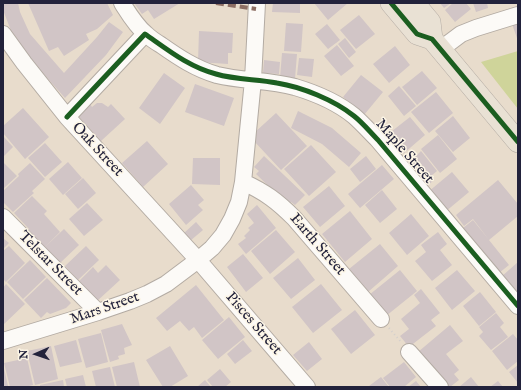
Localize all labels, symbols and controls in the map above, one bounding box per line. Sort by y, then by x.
street label: Maple Street [371,116,437,188]
street label: Oak Street [67,119,127,181]
street label: Earth Street [285,210,349,280]
street label: Telstar Street [14,228,86,300]
street label: Mars Street [68,289,142,329]
street label: Pisces Street [221,289,285,359]
north arrow [16,334,56,374]
text: N [17,349,31,359]

